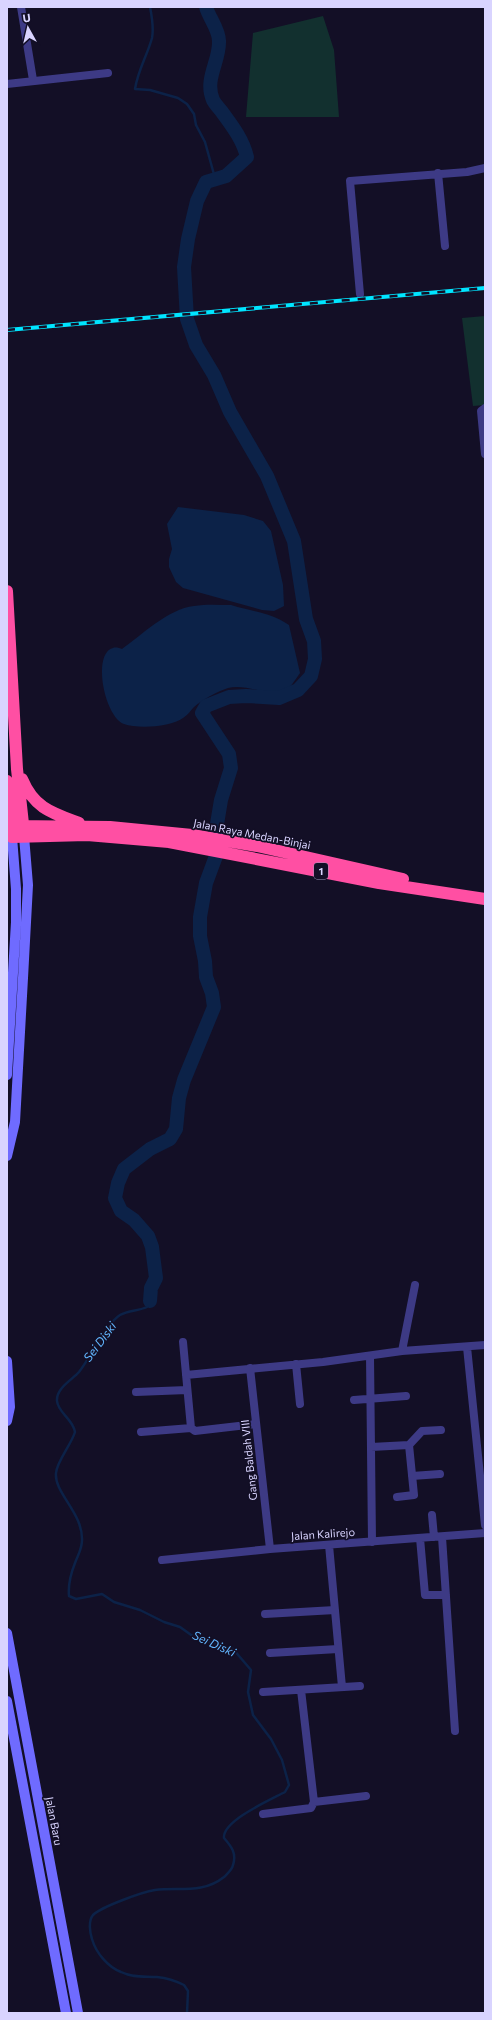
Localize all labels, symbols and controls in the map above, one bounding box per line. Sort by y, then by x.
north arrow [8,8,48,48]
text: U [22,11,31,25]
street label: Jalan Raya Medan-Binjai [192,816,312,852]
road number: 1 [314,863,328,879]
water label: Sei Diski [80,1318,119,1364]
street label: Gang Baldah VIII [238,1419,259,1501]
street label: Jalan Kalirejo [291,1525,356,1543]
water label: Sei Diski [191,1627,239,1659]
street label: Jalan Baru [42,1795,66,1847]

